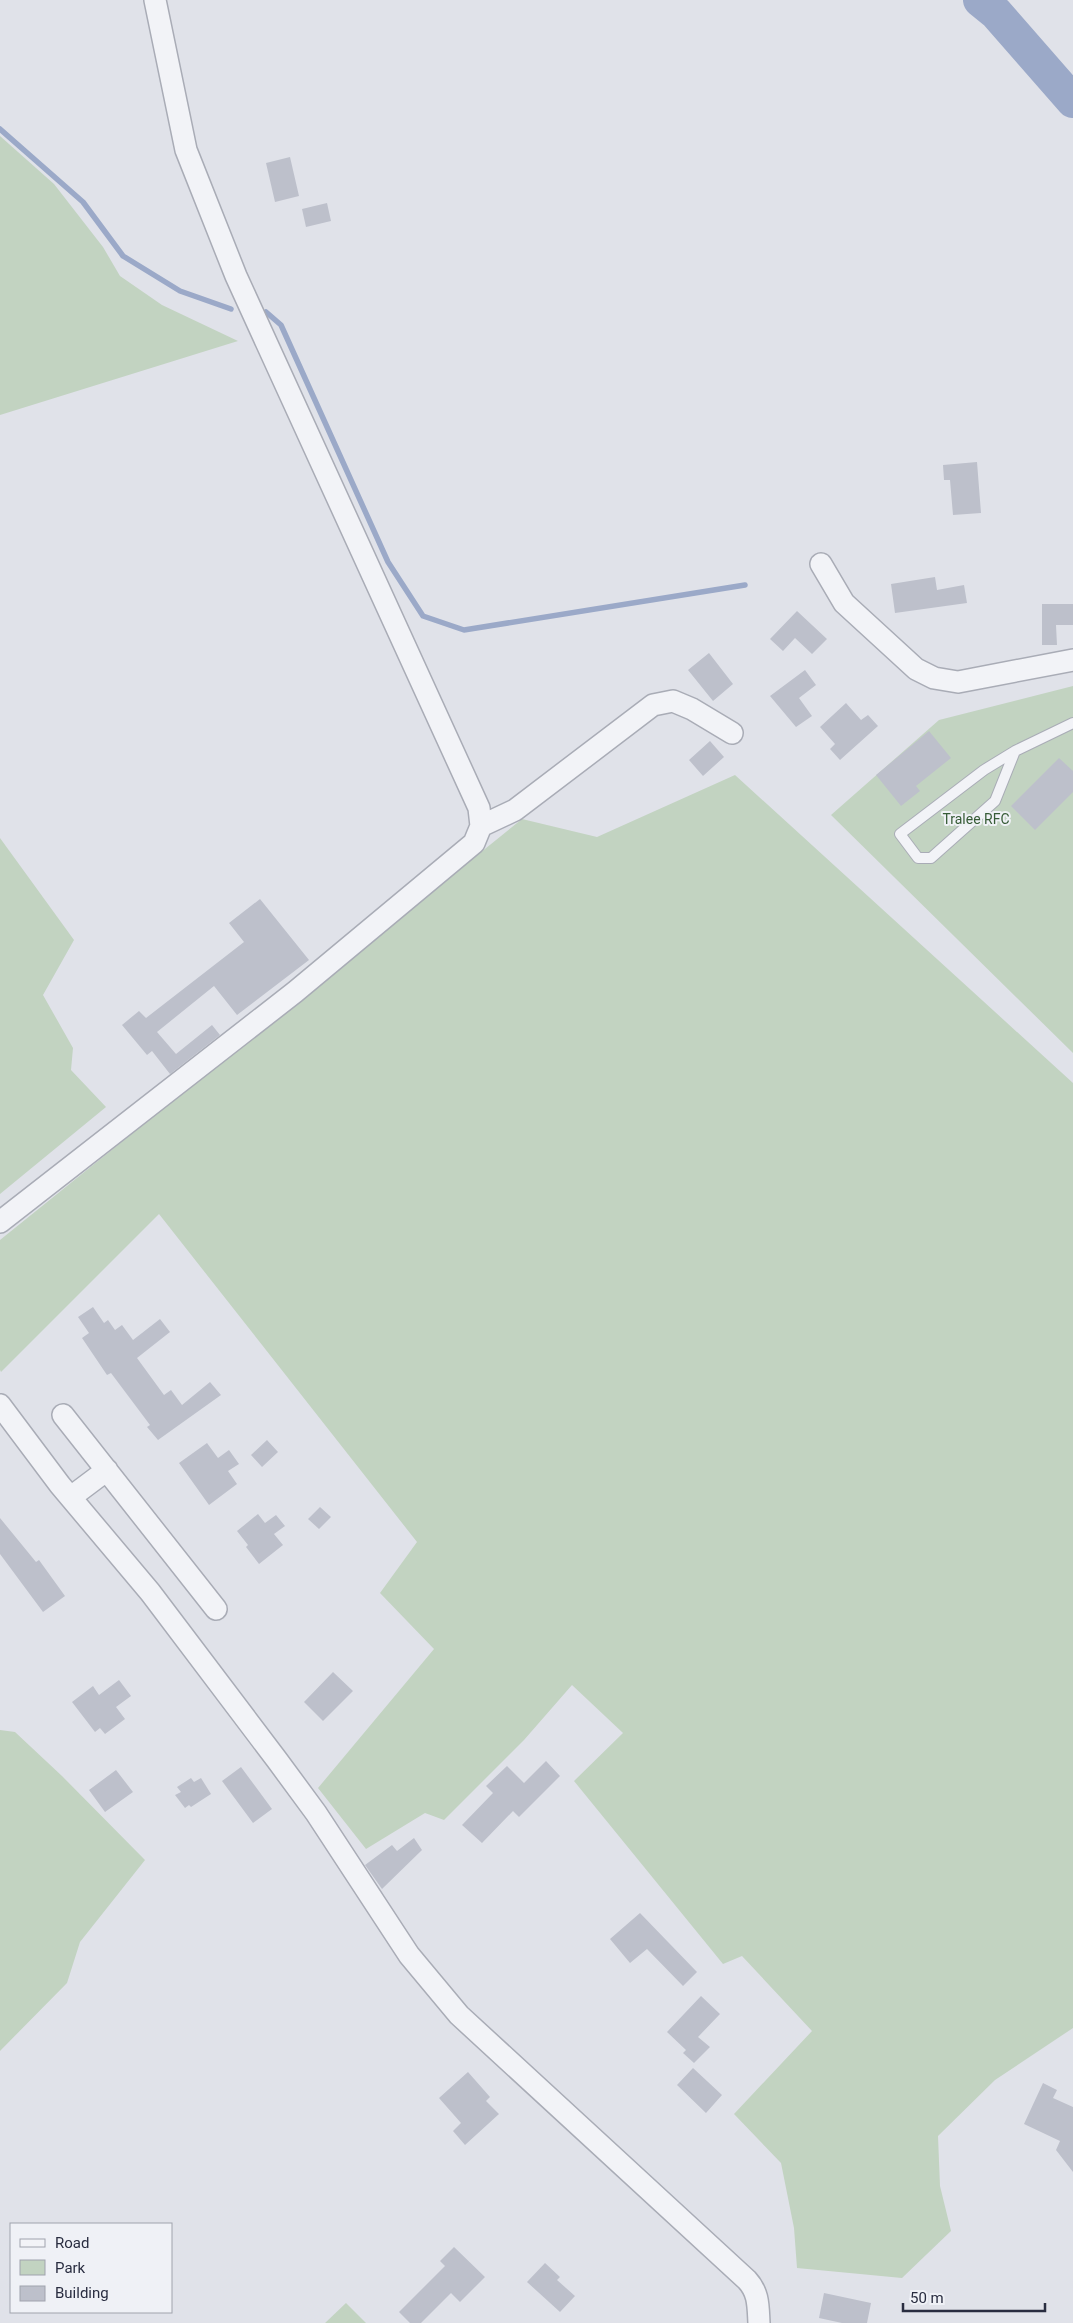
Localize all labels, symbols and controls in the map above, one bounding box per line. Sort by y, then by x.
park label: Tralee RFC [942,811,1010,827]
legend [10,2223,172,2313]
text: Road [55,2234,89,2252]
text: Park [55,2259,86,2277]
scale bar [903,2280,1046,2312]
text: Building [55,2284,109,2302]
text: 50 m [910,2289,944,2307]

